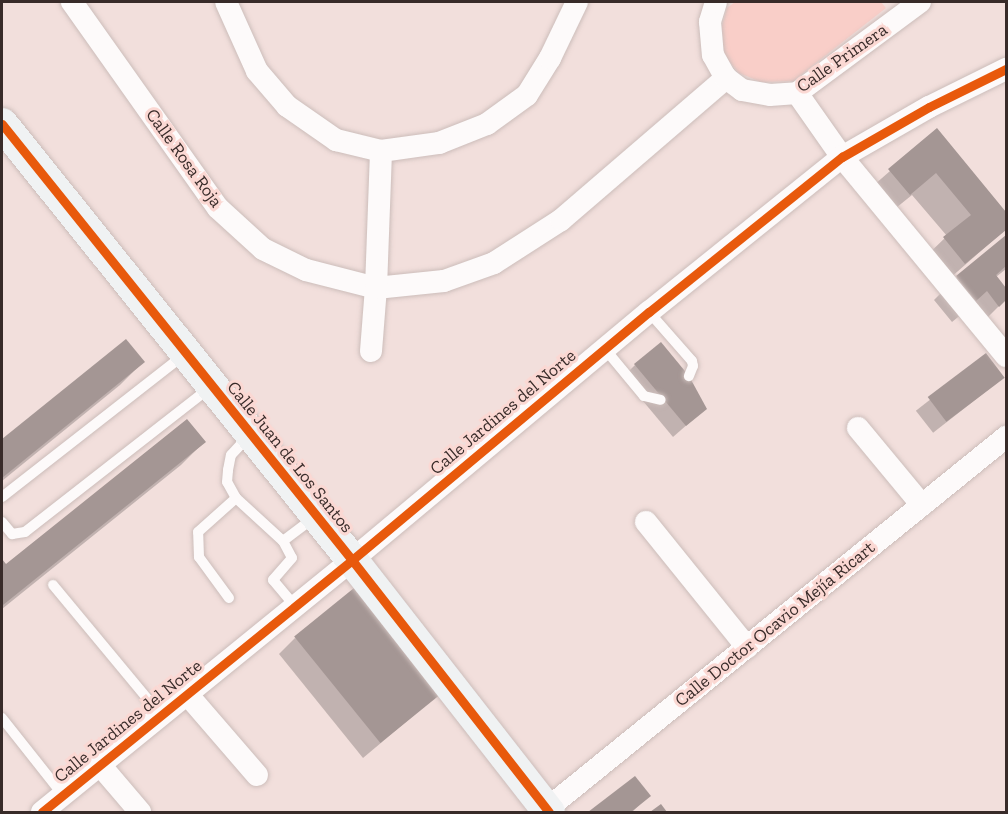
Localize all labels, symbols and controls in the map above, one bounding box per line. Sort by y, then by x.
street label: Calle Primera [793,19,891,97]
street label: Calle Rosa Roja [141,104,227,212]
street label: Calle Jardines del Norte [426,345,580,479]
street label: Calle Juan de Los Santos [222,377,358,537]
street label: Calle Doctor Ocavio Mejía Ricart [671,537,879,711]
street label: Calle Jardines del Norte [50,655,206,787]

